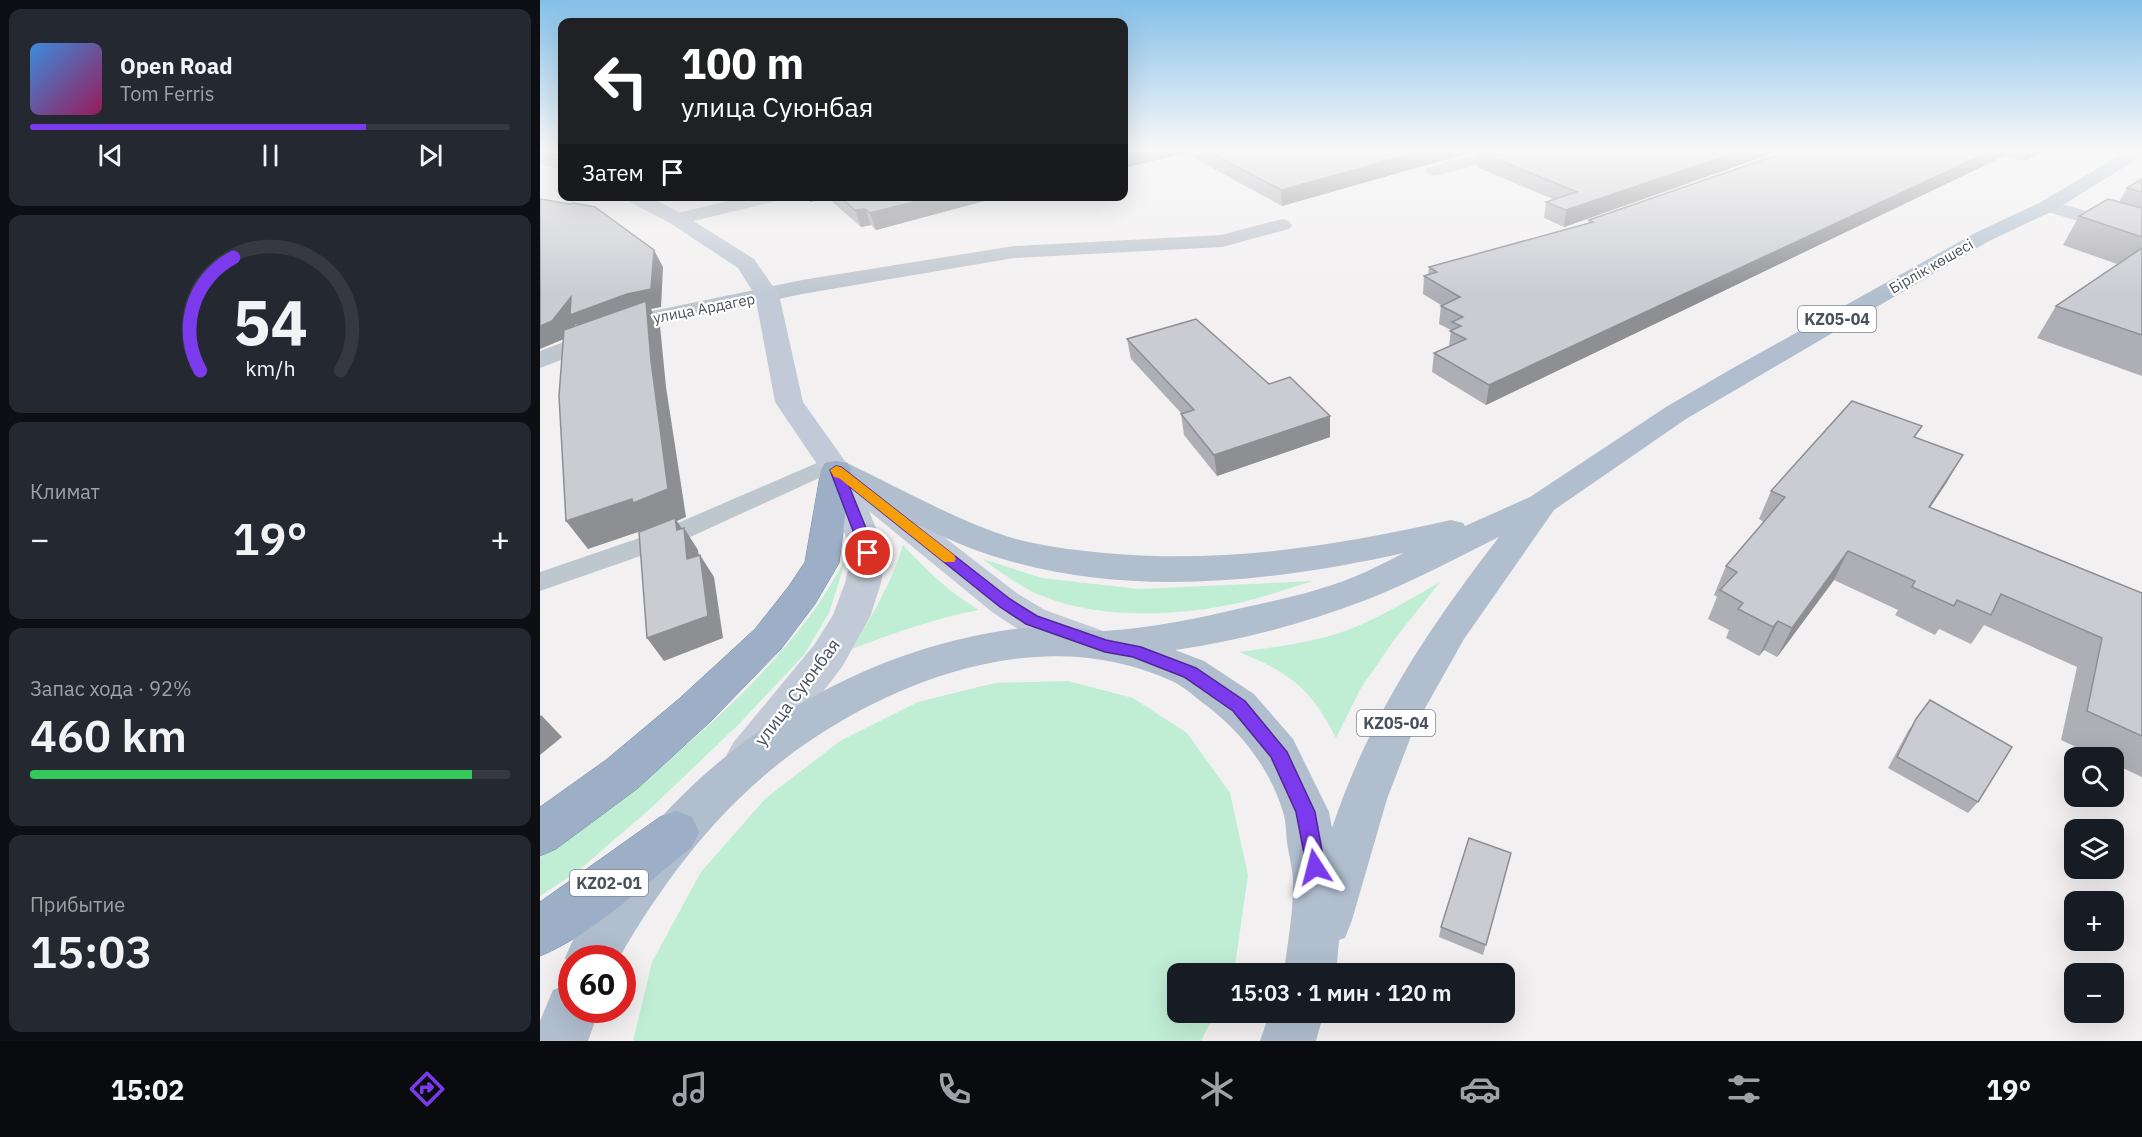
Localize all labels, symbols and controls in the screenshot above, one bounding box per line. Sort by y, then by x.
text: 100 m [681,36,804,91]
icon: left [582,42,660,120]
text: Open Road [120,51,233,80]
text: Tom Ferris [120,80,215,107]
text: улица Суюнбая [681,89,873,124]
icon: previous [94,139,127,172]
icon: pause [254,139,287,172]
icon: next [414,139,447,172]
icon: arrive [656,156,689,189]
text: Затем [582,158,644,187]
street label: Бірлік көшесі [1886,234,1976,298]
text: 54 [233,281,307,362]
street label: улица Ардагер [651,289,757,327]
road number: KZ05-04 [1798,306,1876,332]
text: km/h [245,355,295,383]
text: Климат [30,478,100,505]
text: 19° [232,509,308,567]
text: − [30,517,50,560]
text: + [490,517,510,560]
pin [842,527,893,578]
icon: arrive [851,536,884,569]
street label: улица Суюнбая [749,634,845,750]
text: Запас хода · 92% [30,675,192,702]
text: 460 km [30,706,187,764]
road number: KZ05-04 [1357,710,1435,736]
map controls [2064,747,2124,1023]
button: search [2064,747,2124,807]
button: layers [2064,819,2124,879]
position arrow [1283,835,1347,899]
road number: KZ02-01 [570,870,648,896]
text: Прибытие [30,891,125,918]
button: + [2064,891,2124,951]
text: 15:03 [30,922,152,980]
speed limit sign: 60 [558,945,636,1023]
button: − [2064,963,2124,1023]
text: 15:03 · 1 мин · 120 m [1230,978,1452,1007]
icon: directions [406,1068,448,1110]
icon: music [669,1068,711,1110]
icon: phone [933,1068,975,1110]
icon: climate [1196,1068,1238,1110]
icon: car [1459,1068,1501,1110]
icon: filters [1723,1068,1765,1110]
text: 15:02 [111,1072,184,1107]
text: 19° [1986,1072,2031,1107]

